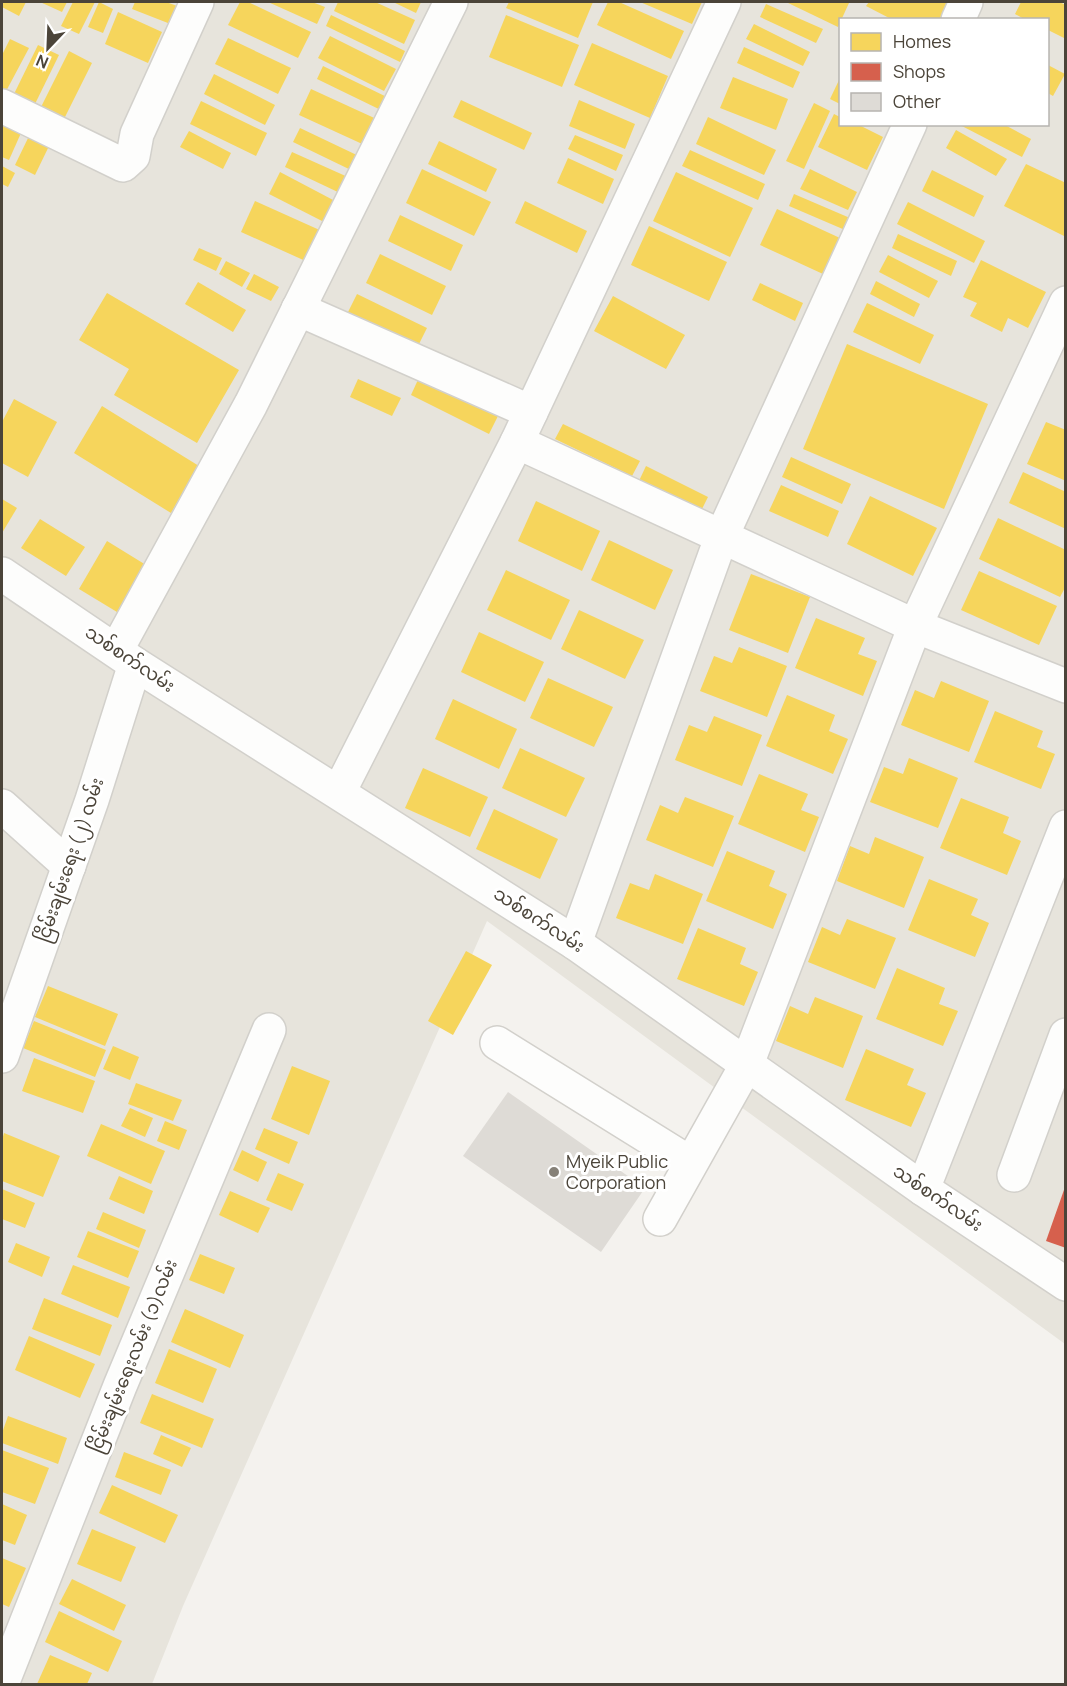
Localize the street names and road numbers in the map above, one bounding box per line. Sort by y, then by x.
street label: သစ်စက်လမ်း [81,619,180,697]
street label: ငြိမ်းချမ်းရေး (၂) လမ်း [29,774,112,946]
street label: သစ်စက်လမ်း [490,881,589,957]
street label: သစ်စက်လမ်း [889,1158,988,1236]
street label: ငြိမ်းချမ်းရေးလမ်း (၁)လမ်း [81,1255,186,1457]

